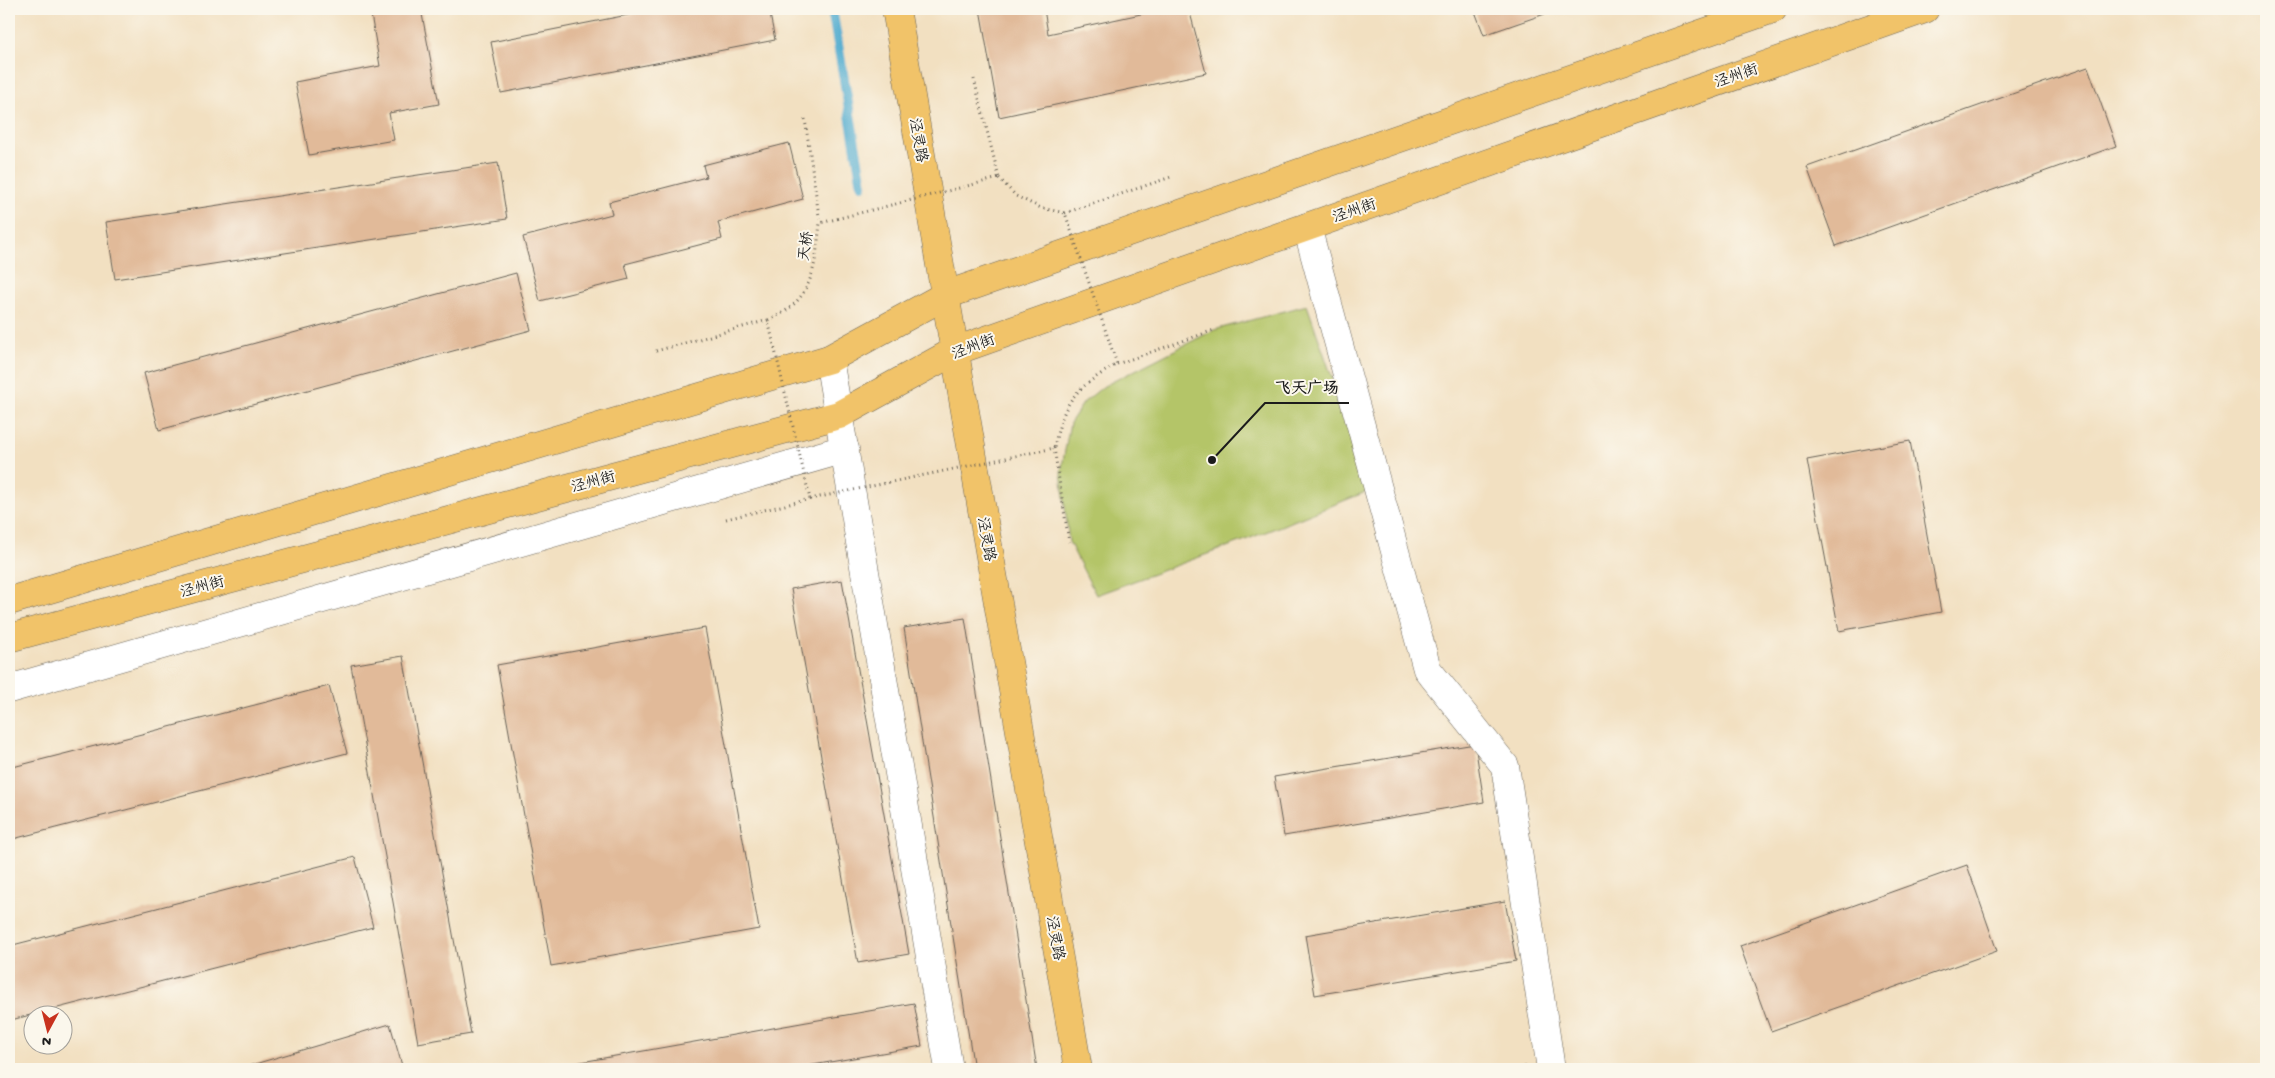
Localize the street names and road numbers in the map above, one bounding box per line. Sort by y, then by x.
street label: 泾州街 [1712,61,1761,93]
street label: 泾灵路 [904,117,930,164]
street label: 泾州街 [1330,196,1379,228]
street label: 天桥 [796,230,818,262]
street label: 泾州街 [949,331,998,364]
street label: 泾州街 [569,468,618,497]
street label: 泾灵路 [972,516,998,563]
street label: 泾州街 [178,573,227,602]
street label: 泾灵路 [1041,915,1067,962]

